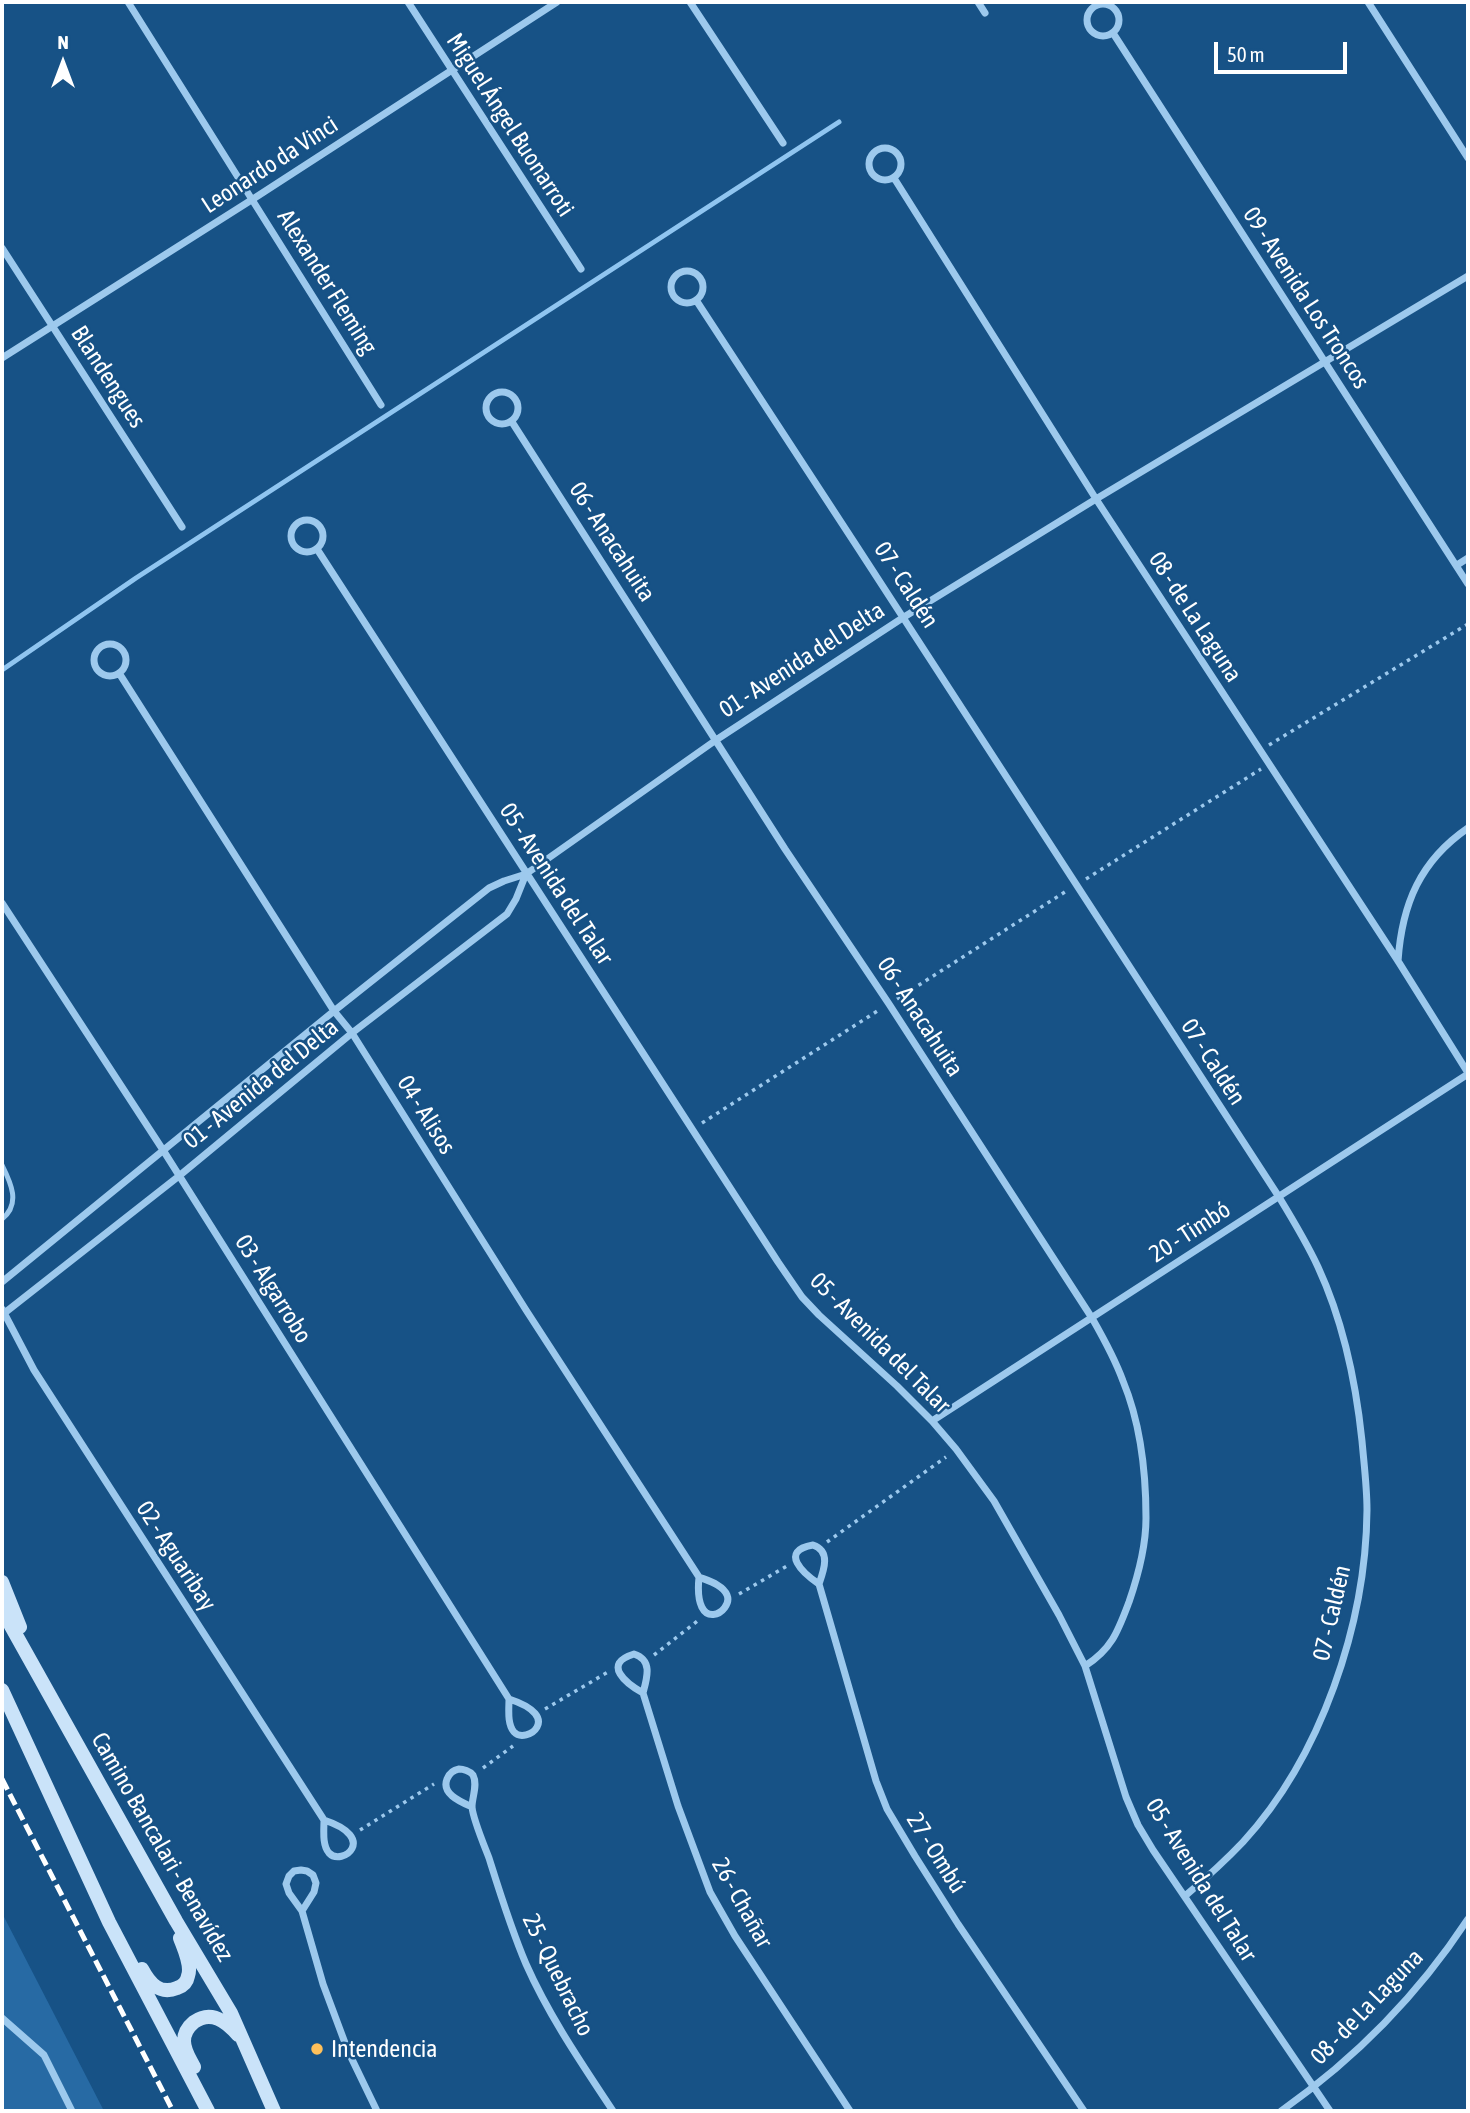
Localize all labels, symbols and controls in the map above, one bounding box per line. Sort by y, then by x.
north arrow [28,28,98,98]
street label: Miguel Ángel Buonarroti [440,28,580,222]
scale bar [1218,28,1351,72]
text: N [57,31,69,53]
text: 50 m [1227,42,1265,66]
street label: Leonardo da Vinci [197,110,343,220]
street label: 09 - Avenida Los Troncos [1237,202,1375,394]
street label: Alexander Fleming [271,204,383,360]
street label: Blandengues [64,321,152,433]
street label: 06 - Anacahuita [563,477,661,607]
street label: 07 - Caldén [867,536,945,634]
street label: 08 - de La Laguna [1142,546,1248,688]
street label: 01 - Avenida del Delta [714,596,890,724]
street label: 05 - Avenida del Talar [493,798,619,970]
street label: 06 - Anacahuita [871,952,969,1082]
street label: 01 - Avenida del Delta [178,1013,344,1155]
street label: 07 - Caldén [1174,1013,1252,1111]
street label: 04 - Alisos [391,1070,461,1160]
street label: 20 - Timbó [1144,1195,1236,1269]
street label: 03 - Algarrobo [228,1230,318,1348]
street label: 05 - Avenida del Talar [804,1267,956,1419]
street label: 02 - Aguaribay [130,1496,222,1616]
street label: 07 - Caldén [1307,1562,1357,1664]
street label: Camino Bancalari - Benavídez [85,1728,239,1966]
street label: 05 - Avenida del Talar [1139,1793,1263,1967]
street label: 27 - Ombú [900,1807,972,1899]
street label: 26 - Chañar [706,1853,778,1953]
street label: 25 - Quebracho [516,1909,600,2041]
street label: 08 - de La Laguna [1305,1943,1429,2071]
place label: Intendencia [331,2035,437,2063]
marker: Intendencia [309,2041,325,2057]

